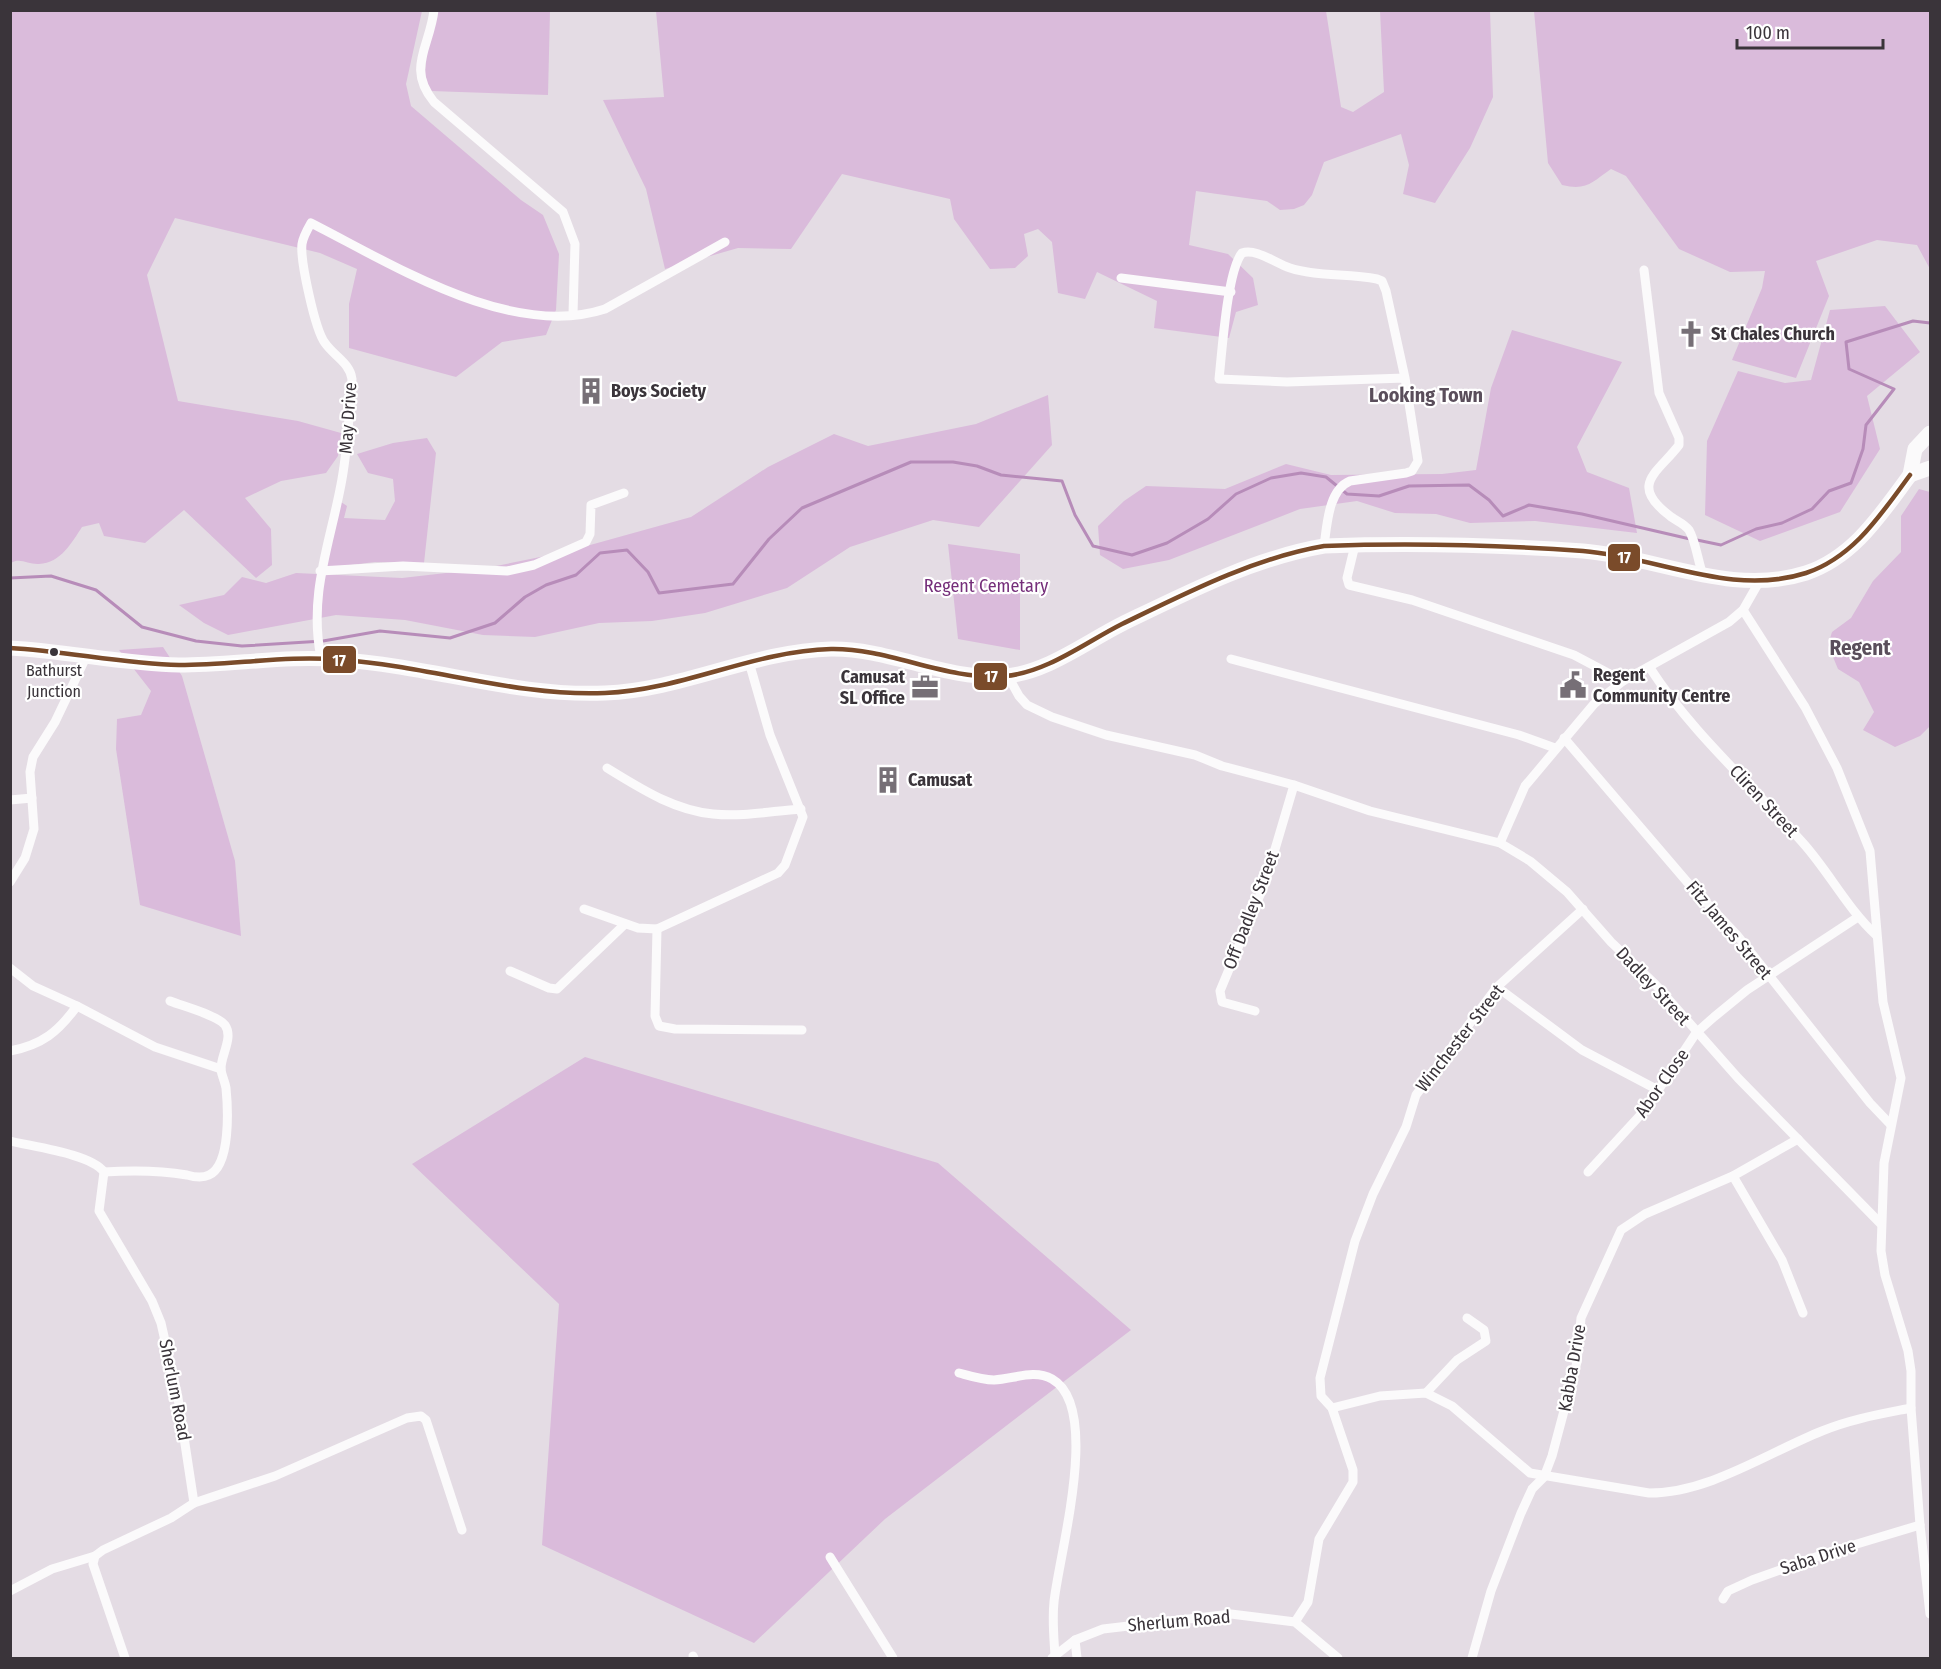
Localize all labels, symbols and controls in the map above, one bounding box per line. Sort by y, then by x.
scale bar [1737,12,1882,50]
text: 100 m [1746,22,1790,44]
church icon: St Chales Church [1676,319,1706,349]
place label: St Chales Church [1711,323,1835,345]
building icon: Boys Society [576,376,606,406]
place label: Boys Society [611,380,706,402]
street label: May Drive [335,381,361,455]
district label: Looking Town [1369,383,1483,407]
line badge: 17 [1607,543,1641,572]
text: 17 [1617,548,1631,567]
park label: Regent Cemetary [924,575,1048,597]
district label: Regent [1829,635,1891,661]
line badge: 17 [322,645,357,674]
marker: Bathurst Junction [48,646,60,658]
text: 17 [332,651,346,670]
place label: Bathurst Junction [26,661,83,701]
line badge: 17 [973,662,1008,691]
place label: Regent Community Centre [1593,664,1730,707]
place label: Camusat SL Office [840,666,906,709]
text: 17 [984,667,998,686]
public building icon: Regent Community Centre [1558,670,1588,700]
office icon: Camusat SL Office [910,672,940,702]
street label: Cliren Street [1725,760,1803,842]
building icon: Camusat [873,765,903,795]
place label: Camusat [908,769,973,791]
street label: Off Dadley Street [1218,847,1284,972]
street label: Fitz James Street [1681,876,1777,984]
street label: Dadley Street [1611,942,1695,1030]
street label: Winchester Street [1411,980,1509,1096]
street label: Abor Close [1630,1044,1694,1122]
street label: Kabba Drive [1553,1322,1591,1413]
street label: Sherlum Road [154,1337,196,1443]
street label: Saba Drive [1777,1534,1859,1580]
street label: Sherlum Road [1127,1606,1231,1636]

